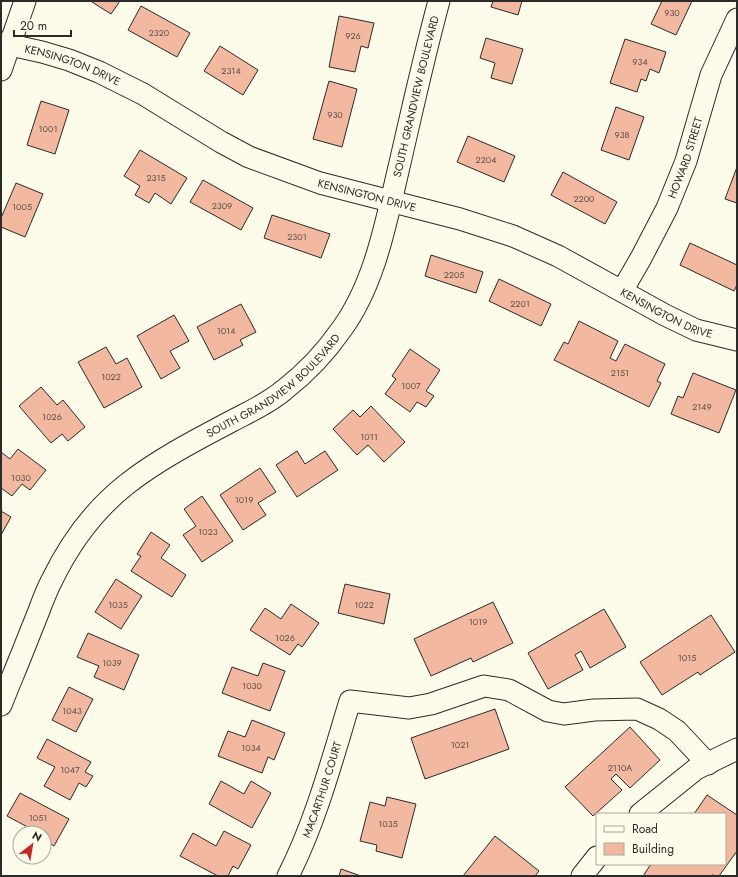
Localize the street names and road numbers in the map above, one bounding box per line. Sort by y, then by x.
street label: SOUTH GRANDVIEW BOULEVARD [389,13,443,179]
street label: KENSINGTON DRIVE [23,40,123,89]
street label: HOWARD STREET [664,115,706,201]
street label: KENSINGTON DRIVE [316,175,418,215]
street label: KENSINGTON DRIVE [618,284,714,342]
street label: SOUTH GRANDVIEW BOULEVARD [203,330,344,441]
street label: MACARTHUR COURT [298,740,345,840]

